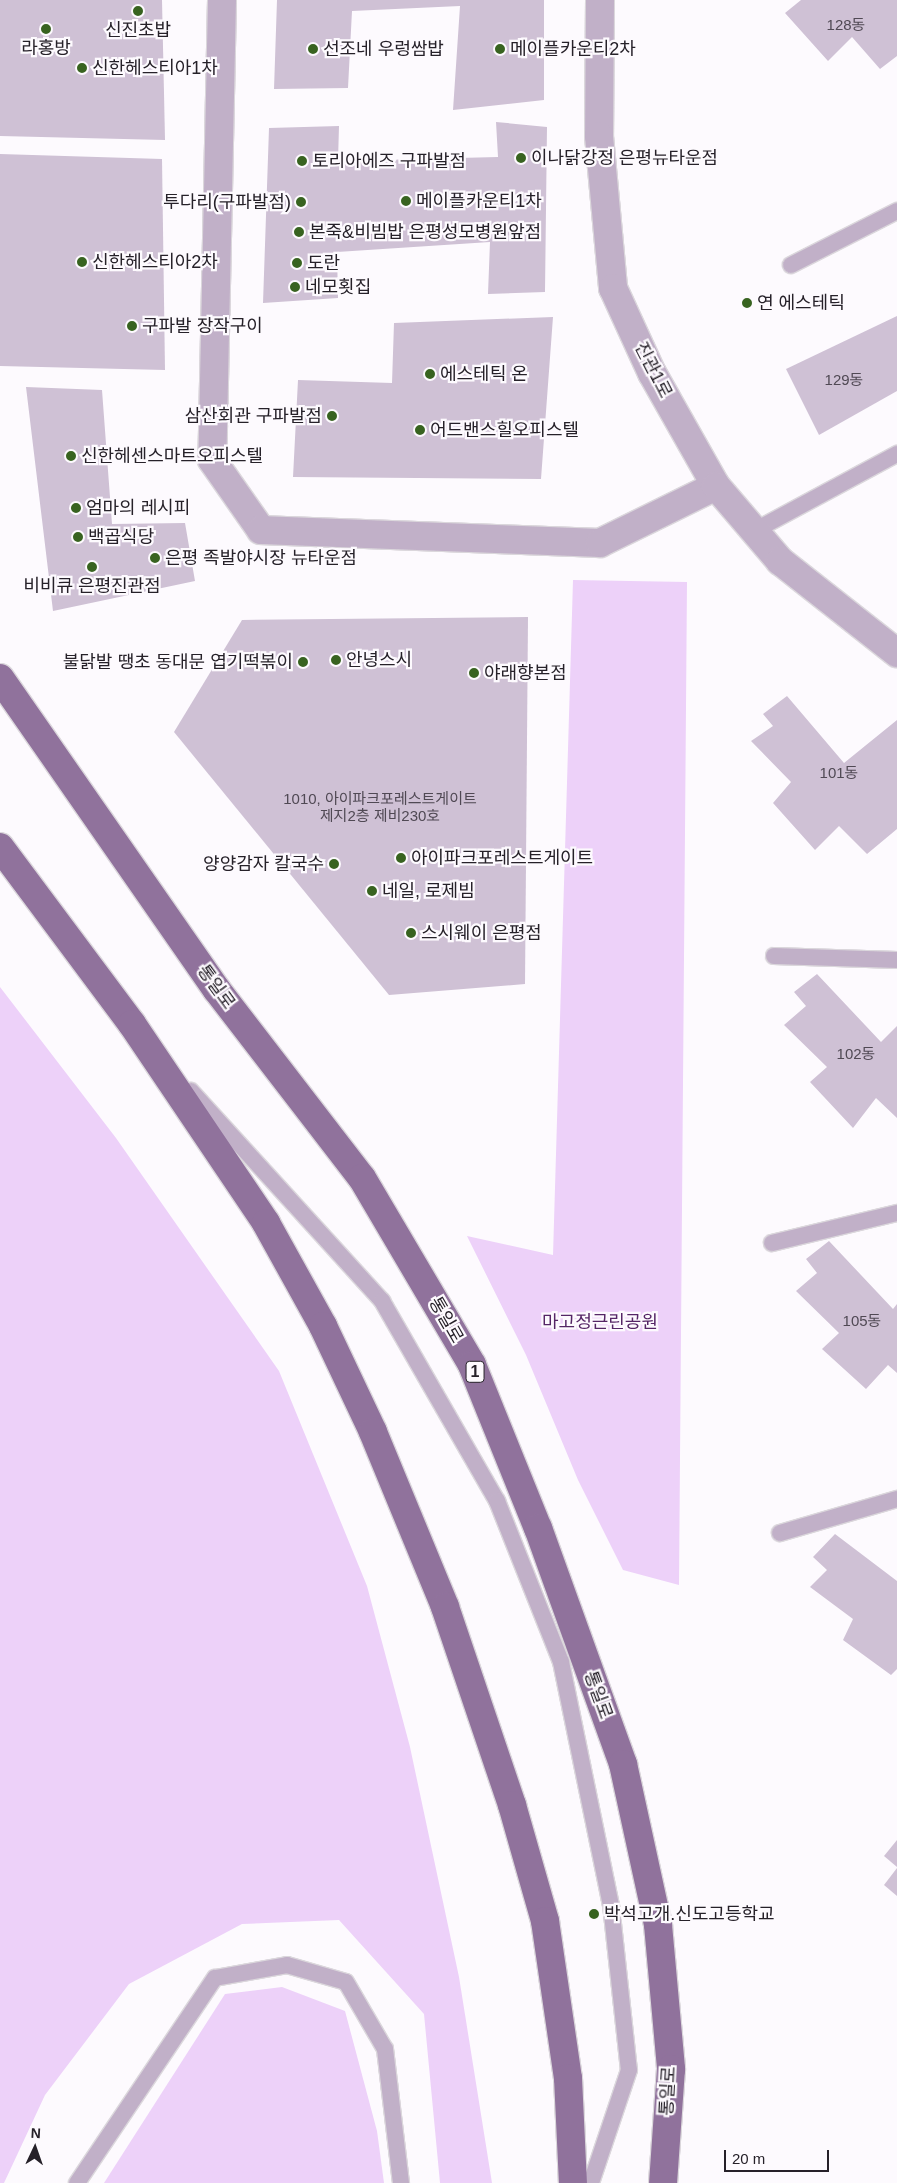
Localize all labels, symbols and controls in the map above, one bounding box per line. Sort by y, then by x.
marker: 신진초밥 [132,5,144,17]
house number: 128동 [827,16,865,34]
place label: 신진초밥 [105,19,171,41]
marker: 라홍방 [40,23,52,35]
place label: 라홍방 [21,37,71,59]
place label: 선조네 우렁쌈밥 [323,38,444,60]
place label: 메이플카운티2차 [510,38,636,60]
marker: 선조네 우렁쌈밥 [307,43,319,55]
marker: 메이플카운티2차 [494,43,506,55]
place label: 신한헤스티아1차 [92,57,218,79]
marker: 신한헤스티아1차 [76,62,88,74]
place label: 이나닭강정 은평뉴타운점 [531,147,718,169]
place label: 토리아에즈 구파발점 [312,150,466,172]
marker: 이나닭강정 은평뉴타운점 [515,152,527,164]
marker: 토리아에즈 구파발점 [296,155,308,167]
place label: 메이플카운티1차 [416,190,542,212]
place label: 투다리(구파발점) [163,191,291,213]
marker: 메이플카운티1차 [400,195,412,207]
marker: 투다리(구파발점) [295,196,307,208]
place label: 본죽&비빔밥 은평성모병원앞점 [309,221,541,243]
marker: 본죽&비빔밥 은평성모병원앞점 [293,226,305,238]
place label: 신한헤스티아2차 [92,251,218,273]
place label: 도란 [307,252,340,274]
marker: 신한헤스티아2차 [76,256,88,268]
marker: 도란 [291,257,303,269]
place label: 네모횟집 [305,276,371,298]
marker: 네모횟집 [289,281,301,293]
place label: 연 에스테틱 [757,292,845,314]
marker: 연 에스테틱 [741,297,753,309]
place label: 구파발 장작구이 [142,315,263,337]
marker: 구파발 장작구이 [126,320,138,332]
street label: 진관1로 [630,339,676,401]
place label: 에스테틱 온 [440,363,528,385]
marker: 에스테틱 온 [424,368,436,380]
house number: 129동 [825,371,863,389]
place label: 삼산회관 구파발점 [185,405,322,427]
marker: 삼산회관 구파발점 [326,410,338,422]
place label: 어드밴스힐오피스텔 [430,419,579,441]
marker: 어드밴스힐오피스텔 [414,424,426,436]
place label: 신한헤센스마트오피스텔 [81,445,263,467]
marker: 신한헤센스마트오피스텔 [65,450,77,462]
place label: 엄마의 레시피 [86,497,190,519]
marker: 엄마의 레시피 [70,502,82,514]
place label: 백곱식당 [88,526,154,548]
marker: 백곱식당 [72,531,84,543]
place label: 은평 족발야시장 뉴타운점 [165,547,357,569]
marker: 은평 족발야시장 뉴타운점 [149,552,161,564]
marker: 비비큐 은평진관점 [86,561,98,573]
place label: 비비큐 은평진관점 [23,575,161,597]
place label: 안녕스시 [346,649,412,671]
place label: 불닭발 땡초 동대문 엽기떡볶이 [63,651,293,673]
marker: 안녕스시 [330,654,342,666]
marker: 불닭발 땡초 동대문 엽기떡볶이 [297,656,309,668]
place label: 야래향본점 [484,662,567,684]
marker: 야래향본점 [468,667,480,679]
house number: 101동 [820,764,858,782]
house number: 1010, 아이파크포레스트게이트 제지2층 제비230호 [283,789,477,824]
place label: 아이파크포레스트게이트 [411,847,593,869]
marker: 아이파크포레스트게이트 [395,852,407,864]
place label: 양양감자 칼국수 [203,853,324,875]
marker: 양양감자 칼국수 [328,858,340,870]
place label: 네일, 로제빔 [382,880,475,902]
marker: 네일, 로제빔 [366,885,378,897]
place label: 스시웨이 은평점 [421,922,542,944]
marker: 스시웨이 은평점 [405,927,417,939]
street label: 통일로 [193,961,239,1013]
house number: 102동 [837,1045,875,1063]
street label: 통일로 [424,1293,468,1347]
park label: 마고정근린공원 [542,1311,658,1333]
house number: 105동 [843,1312,881,1330]
road number: 1 [465,1358,485,1385]
street label: 통일로 [579,1668,617,1722]
place label: 박석고개.신도고등학교 [604,1903,775,1925]
marker: 박석고개.신도고등학교 [588,1908,600,1920]
street label: 통일로 [656,2066,680,2116]
north arrow [10,2123,60,2173]
text: N [30,2125,41,2141]
scale bar [727,2140,832,2172]
text: 20 m [732,2150,765,2167]

